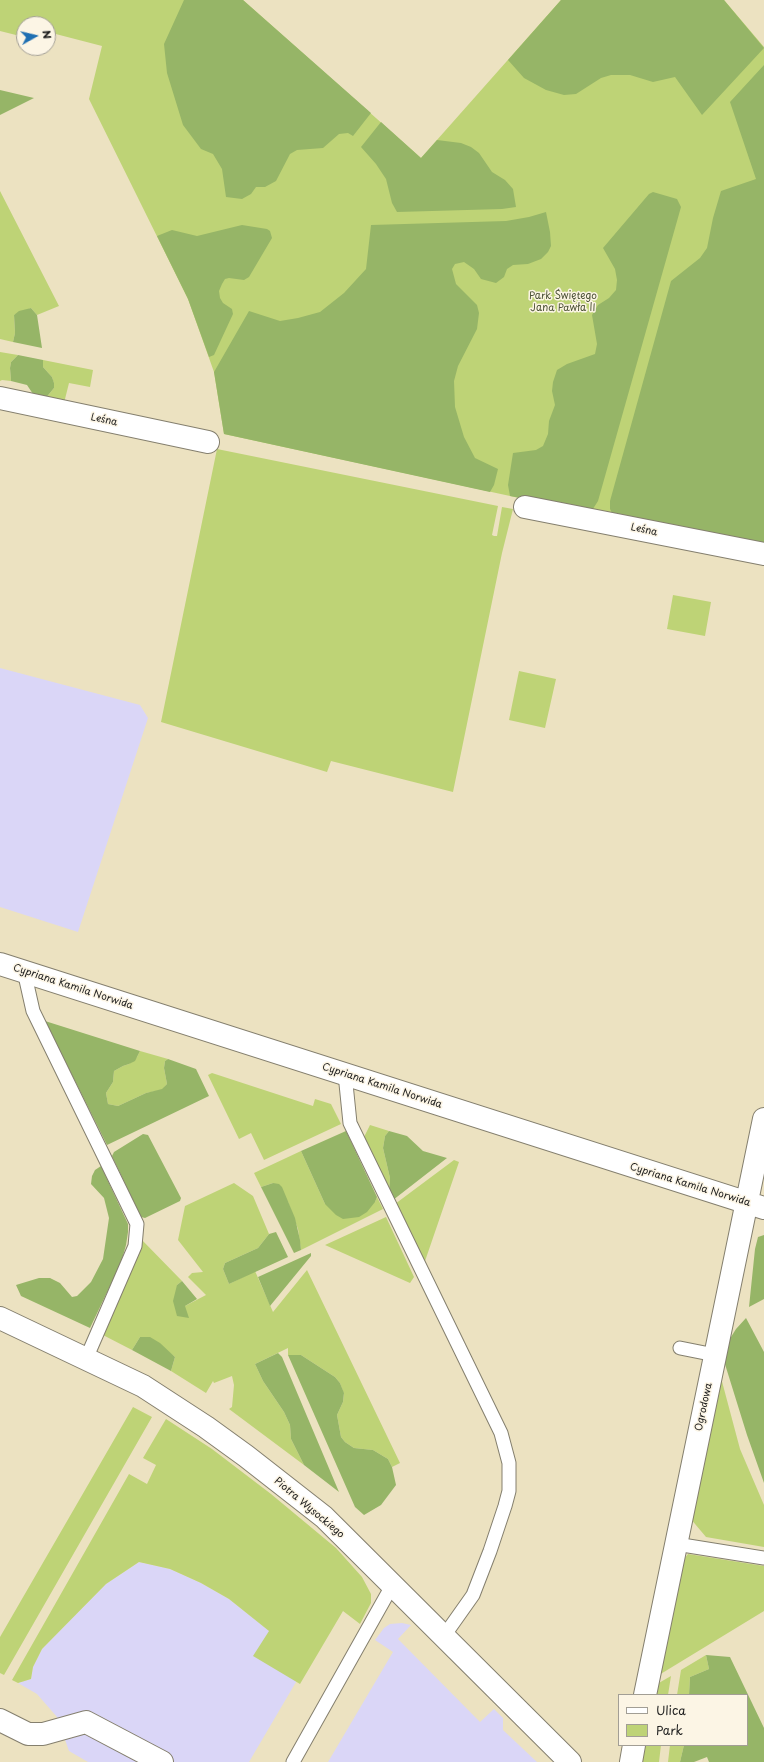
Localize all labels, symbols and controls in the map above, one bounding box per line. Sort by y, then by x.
north arrow [16,16,56,56]
text: N [38,29,56,40]
park label: Park Świętego Jana Pawła II [529,290,597,314]
street label: Leśna [90,411,118,429]
street label: Leśna [630,521,658,539]
street label: Cypriana Kamila Norwida [11,962,135,1012]
street label: Cypriana Kamila Norwida [320,1061,444,1111]
street label: Cypriana Kamila Norwida [628,1161,752,1209]
street label: Ogrodowa [693,1382,715,1432]
street label: Piotra Wysockiego [271,1475,347,1541]
legend [618,1694,748,1746]
text: Ulica [656,1701,686,1719]
text: Park [656,1721,683,1739]

